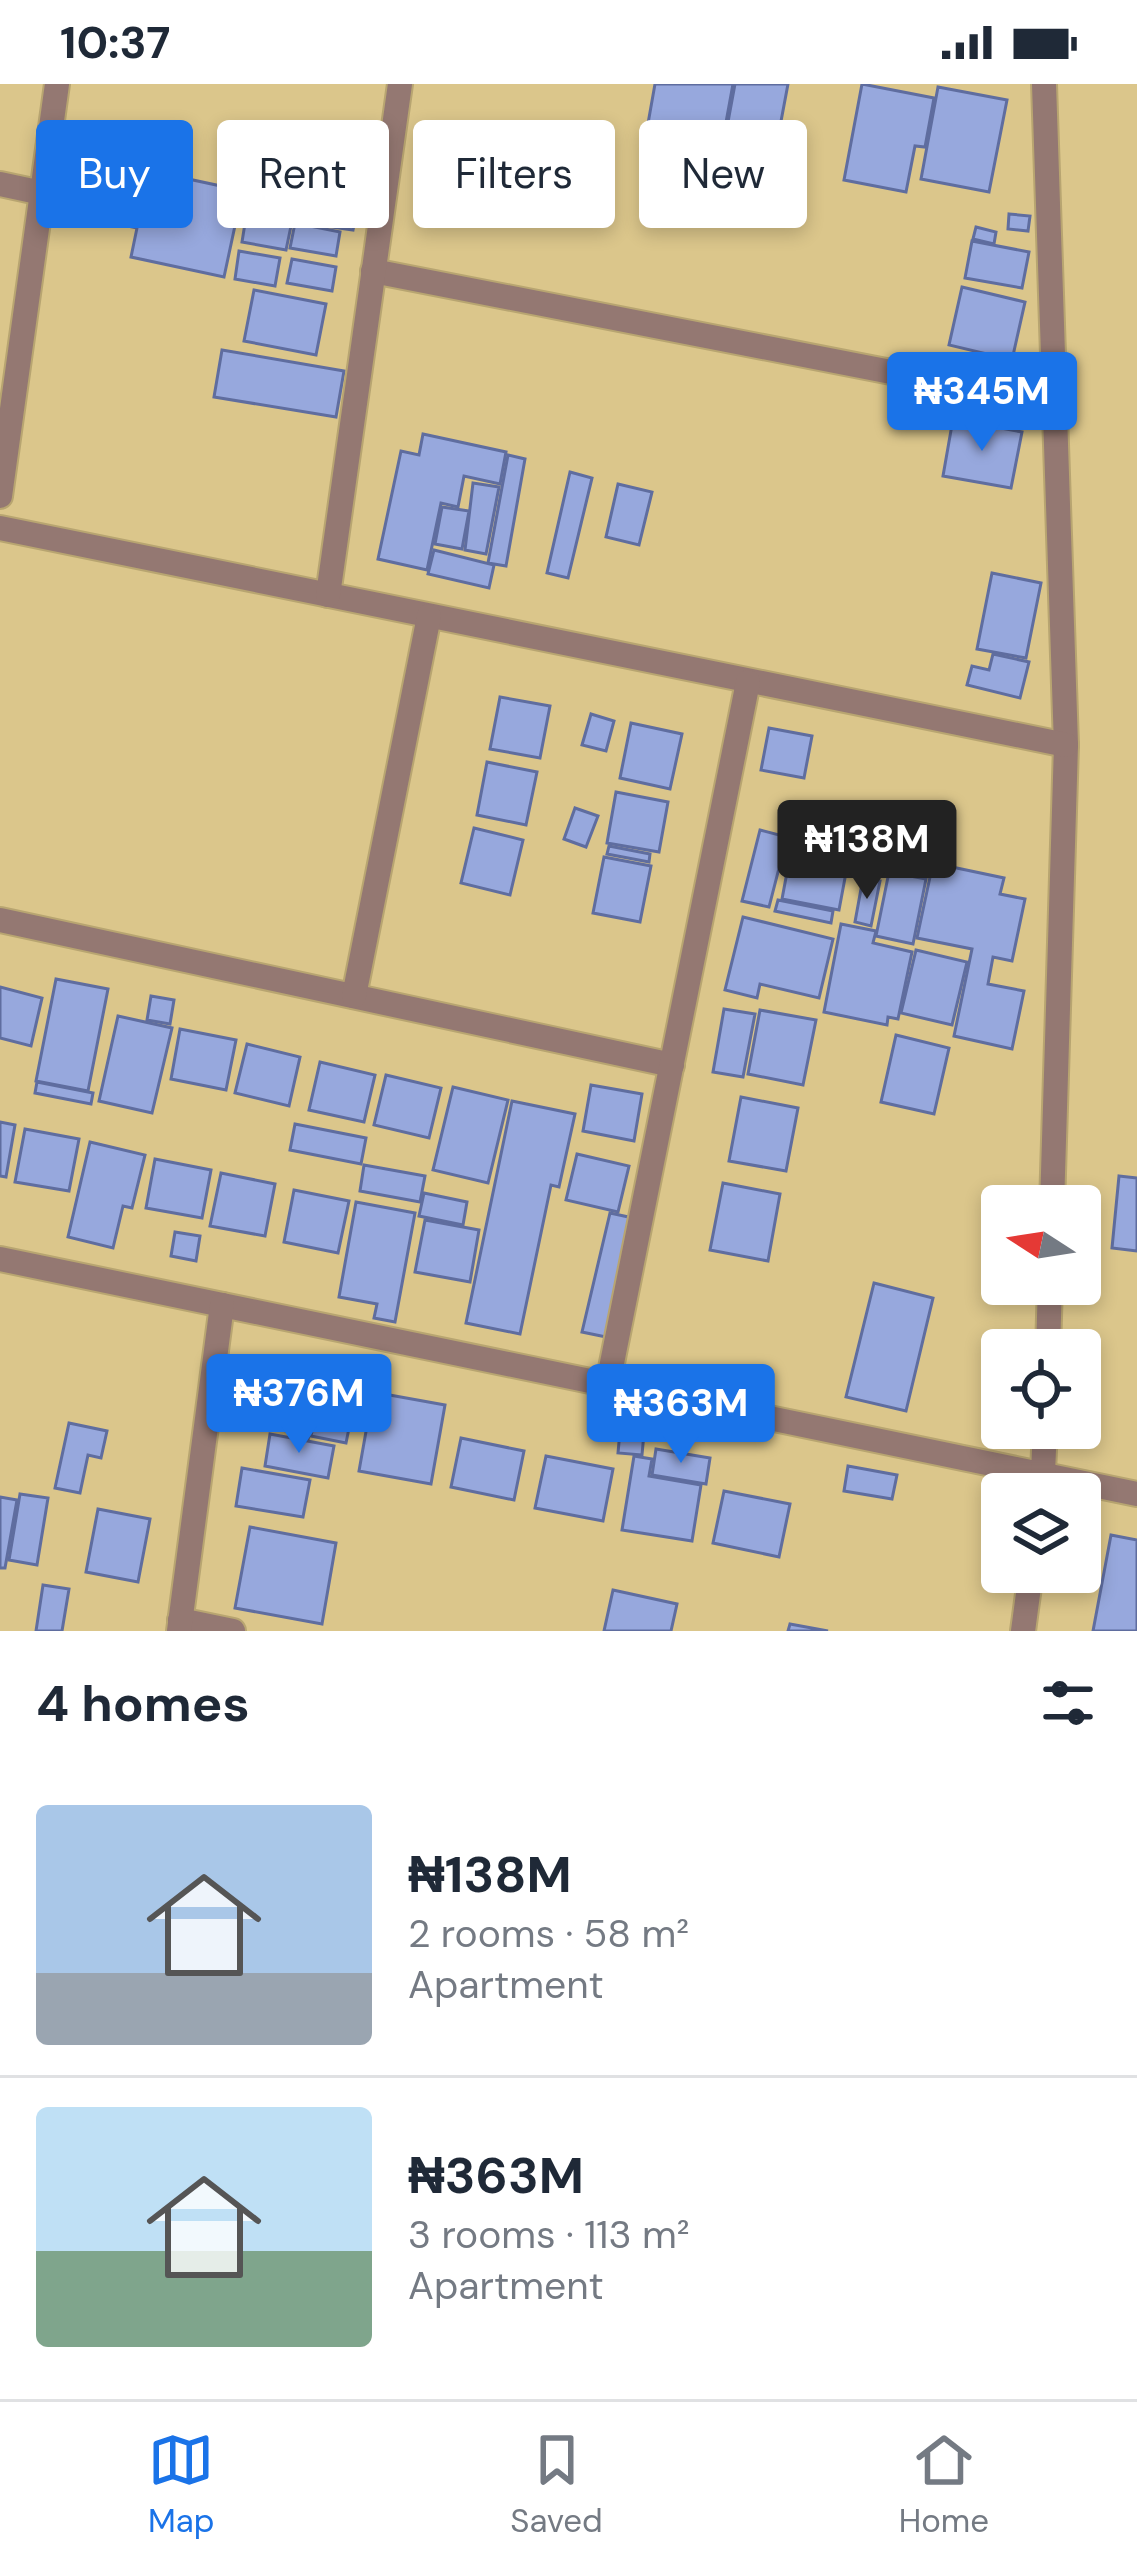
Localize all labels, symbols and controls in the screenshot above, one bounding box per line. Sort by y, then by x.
text: 10:37 [60,13,170,72]
chip: Buy [36,120,193,228]
chip: Rent [217,120,389,228]
chip: Filters [413,120,615,228]
chip: New [639,120,807,228]
pin: ₦345M [898,352,1066,454]
text: ₦345M [914,365,1050,416]
pin: ₦138M [783,800,951,902]
text: ₦138M [804,813,930,864]
north arrow [981,1185,1101,1305]
map controls [981,1185,1101,1593]
button: locate [981,1329,1101,1449]
pin: ₦376M [215,1354,383,1456]
pin: ₦363M [597,1364,765,1466]
text: ₦376M [233,1367,365,1418]
text: ₦363M [614,1377,748,1428]
button: layers [981,1473,1101,1593]
text: 4 homes [36,1670,250,1737]
icon: filters [1035,1670,1101,1736]
text: ₦138M [408,1841,572,1908]
icon: home [132,1853,276,1997]
text: 2 rooms · 58 m² [408,1908,689,1959]
text: Apartment [408,1959,604,2010]
text: ₦363M [408,2142,584,2209]
icon: home [132,2155,276,2299]
text: 3 rooms · 113 m² [408,2209,690,2260]
text: Apartment [408,2260,604,2311]
tab: Map [148,2427,214,2542]
tab: Saved [510,2427,603,2542]
tab: Home [899,2427,989,2542]

